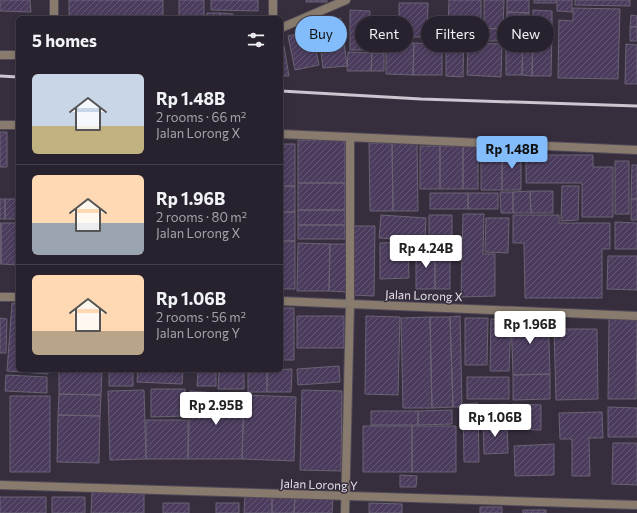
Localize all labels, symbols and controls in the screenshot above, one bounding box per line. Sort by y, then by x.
chip: Buy [295,16,347,52]
chip: Rent [355,16,413,52]
chip: Filters [421,16,489,52]
chip: New [497,16,554,52]
icon: filters [245,29,267,51]
text: 5 homes [32,30,97,51]
text: Rp 1.48B [156,88,225,109]
icon: home [64,90,112,138]
text: 2 rooms · 66 m² [156,109,246,125]
text: Jalan Lorong X [156,125,240,141]
pin: Rp 1.48B [471,136,553,170]
text: Rp 1.48B [485,141,539,157]
text: Rp 1.96B [156,188,225,209]
icon: home [64,191,112,239]
text: 2 rooms · 80 m² [156,209,247,225]
text: Jalan Lorong X [156,225,240,241]
pin: Rp 4.24B [385,235,467,269]
text: Rp 4.24B [399,240,453,256]
street label: Jalan Lorong X [385,287,463,304]
text: Rp 1.06B [156,288,226,309]
icon: home [64,291,112,339]
text: 2 rooms · 56 m² [156,309,246,325]
pin: Rp 1.96B [489,311,571,345]
text: Rp 1.96B [504,316,556,332]
text: Jalan Lorong Y [156,325,240,341]
pin: Rp 2.95B [175,392,257,426]
text: Rp 2.95B [189,397,243,413]
pin: Rp 1.06B [454,404,536,438]
text: Rp 1.06B [468,409,522,425]
street label: Jalan Lorong Y [280,476,358,493]

